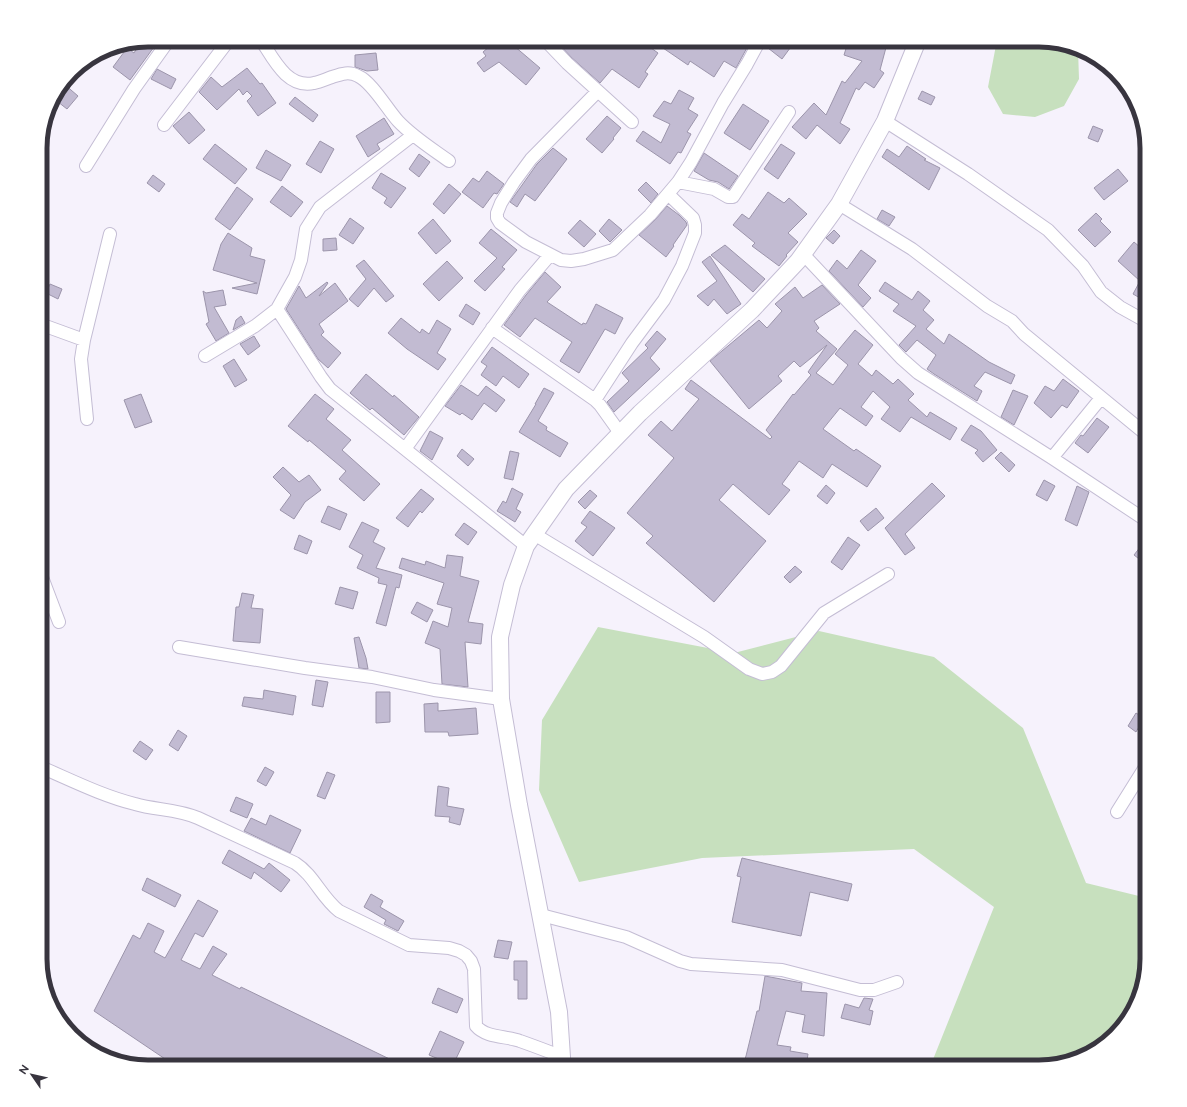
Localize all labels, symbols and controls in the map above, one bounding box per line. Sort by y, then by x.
north arrow [12,1055,52,1095]
text: N [16,1063,32,1077]

